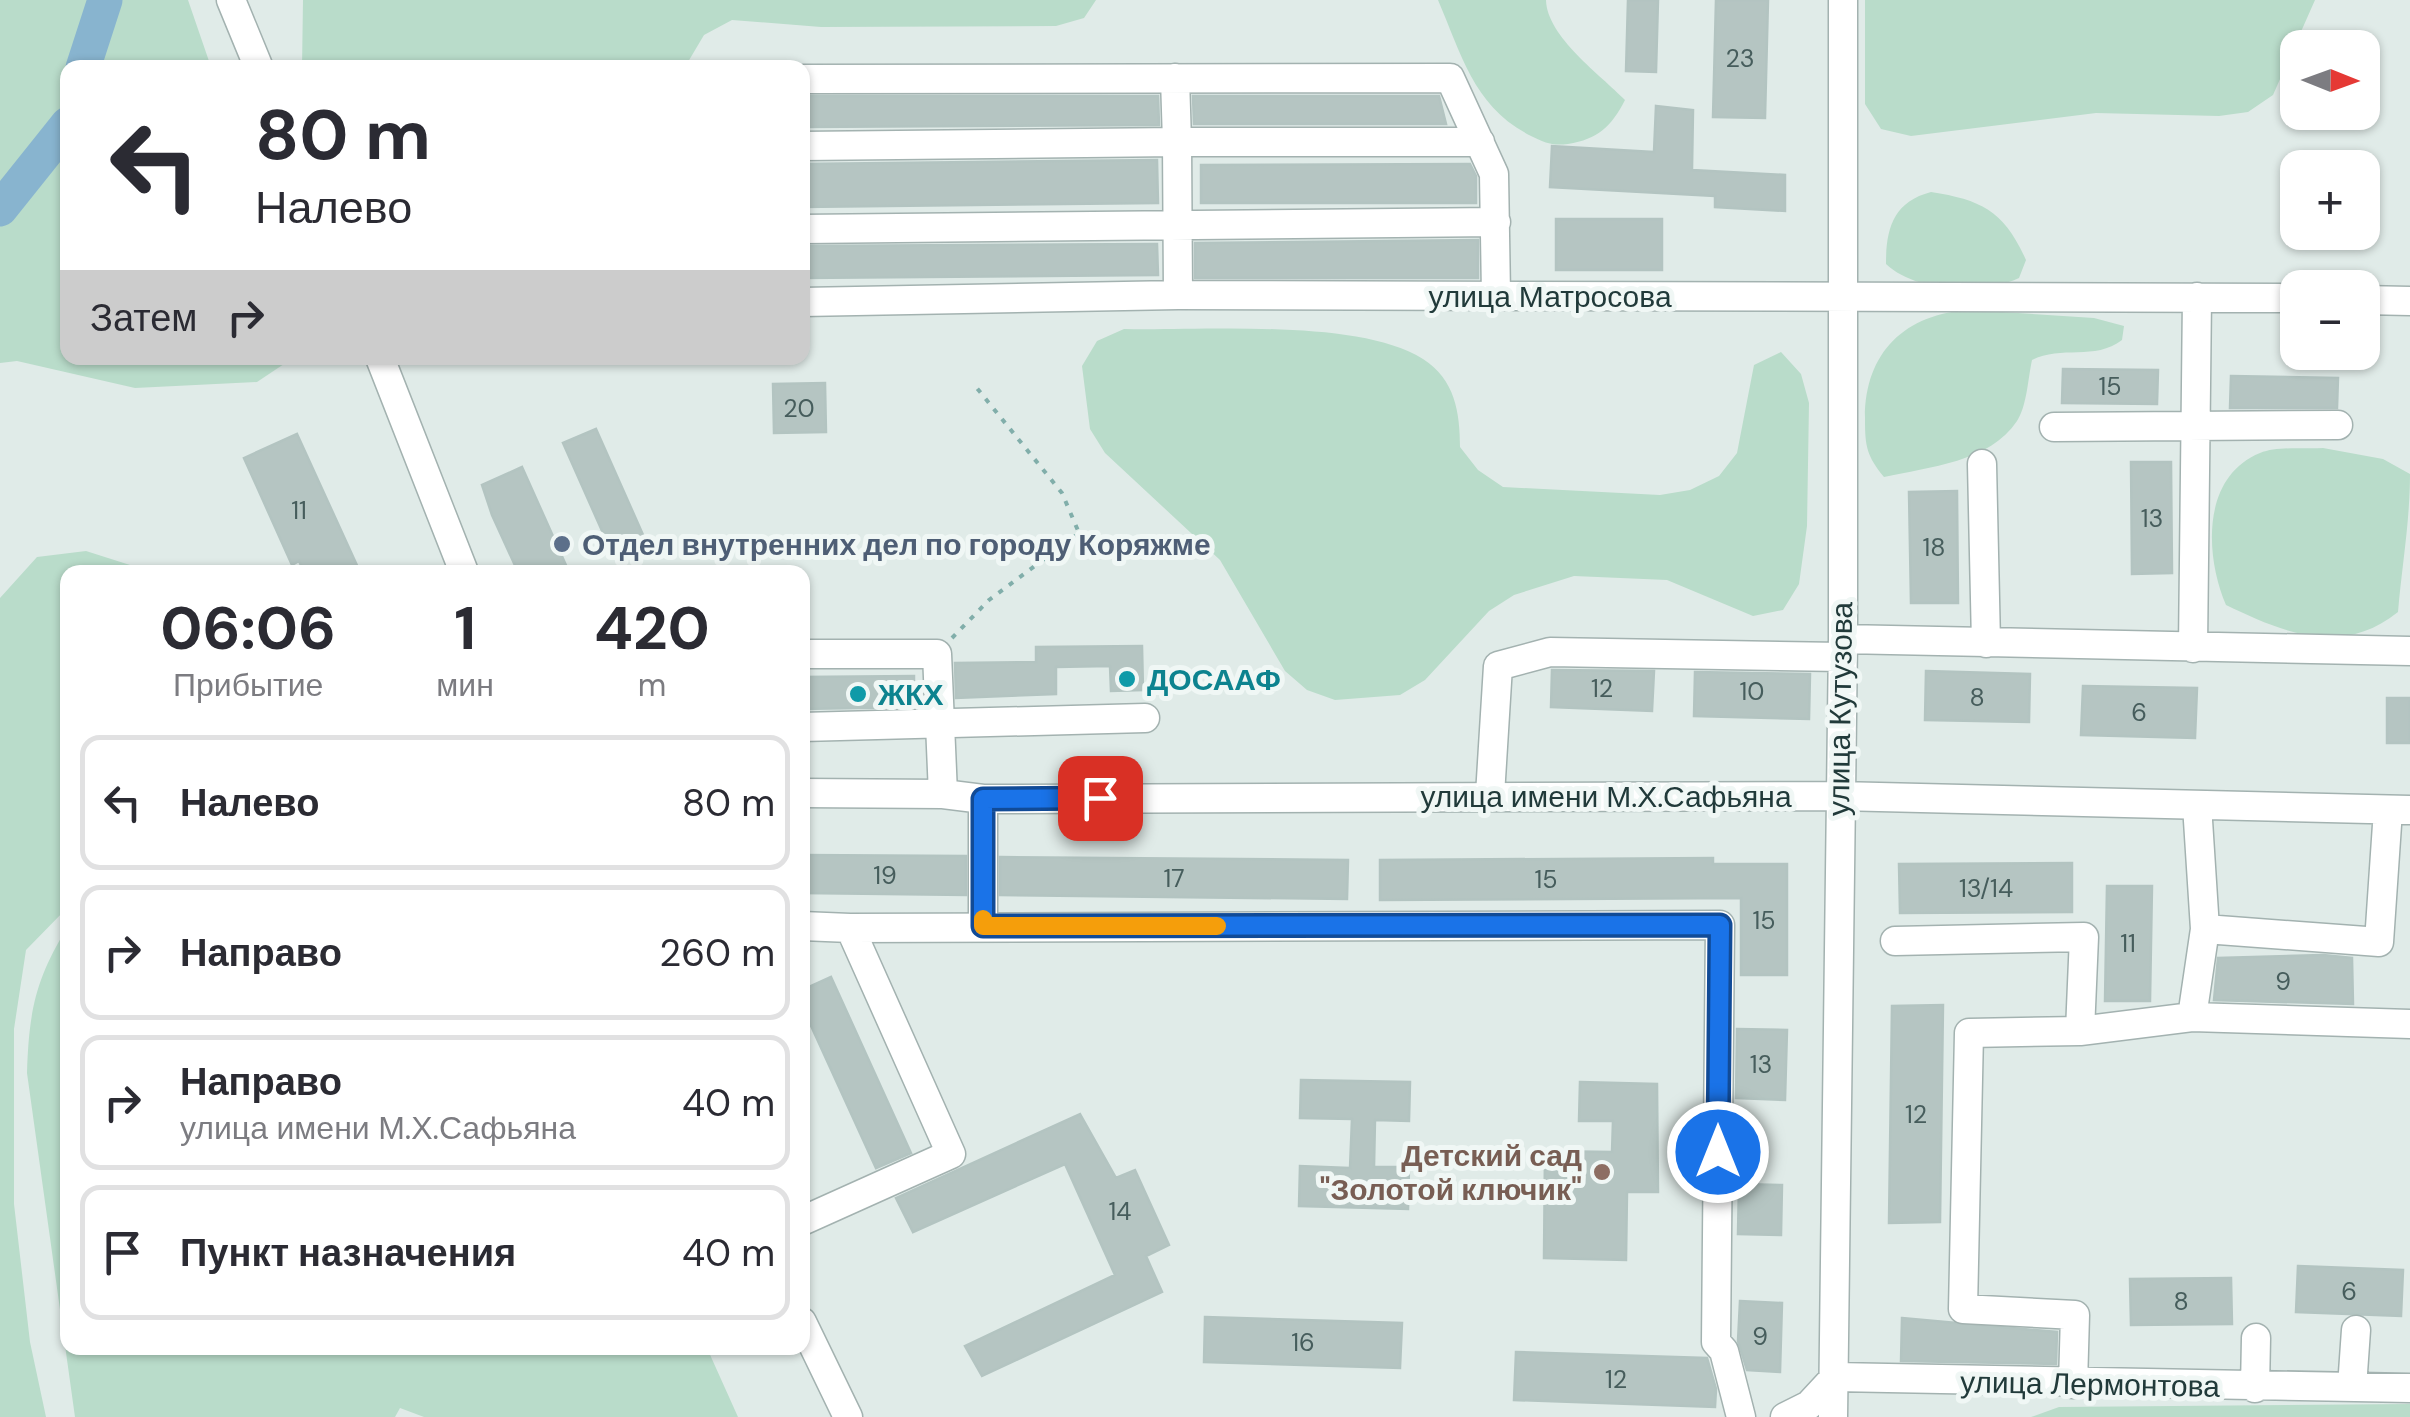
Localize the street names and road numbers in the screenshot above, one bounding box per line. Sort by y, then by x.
street label: улица Матросова [1428,277,1672,316]
street label: улица Кутузова [1819,601,1861,817]
street label: улица имени М.Х.Сафьяна [1420,777,1792,816]
street label: улица Лермонтова [1960,1362,2221,1406]

